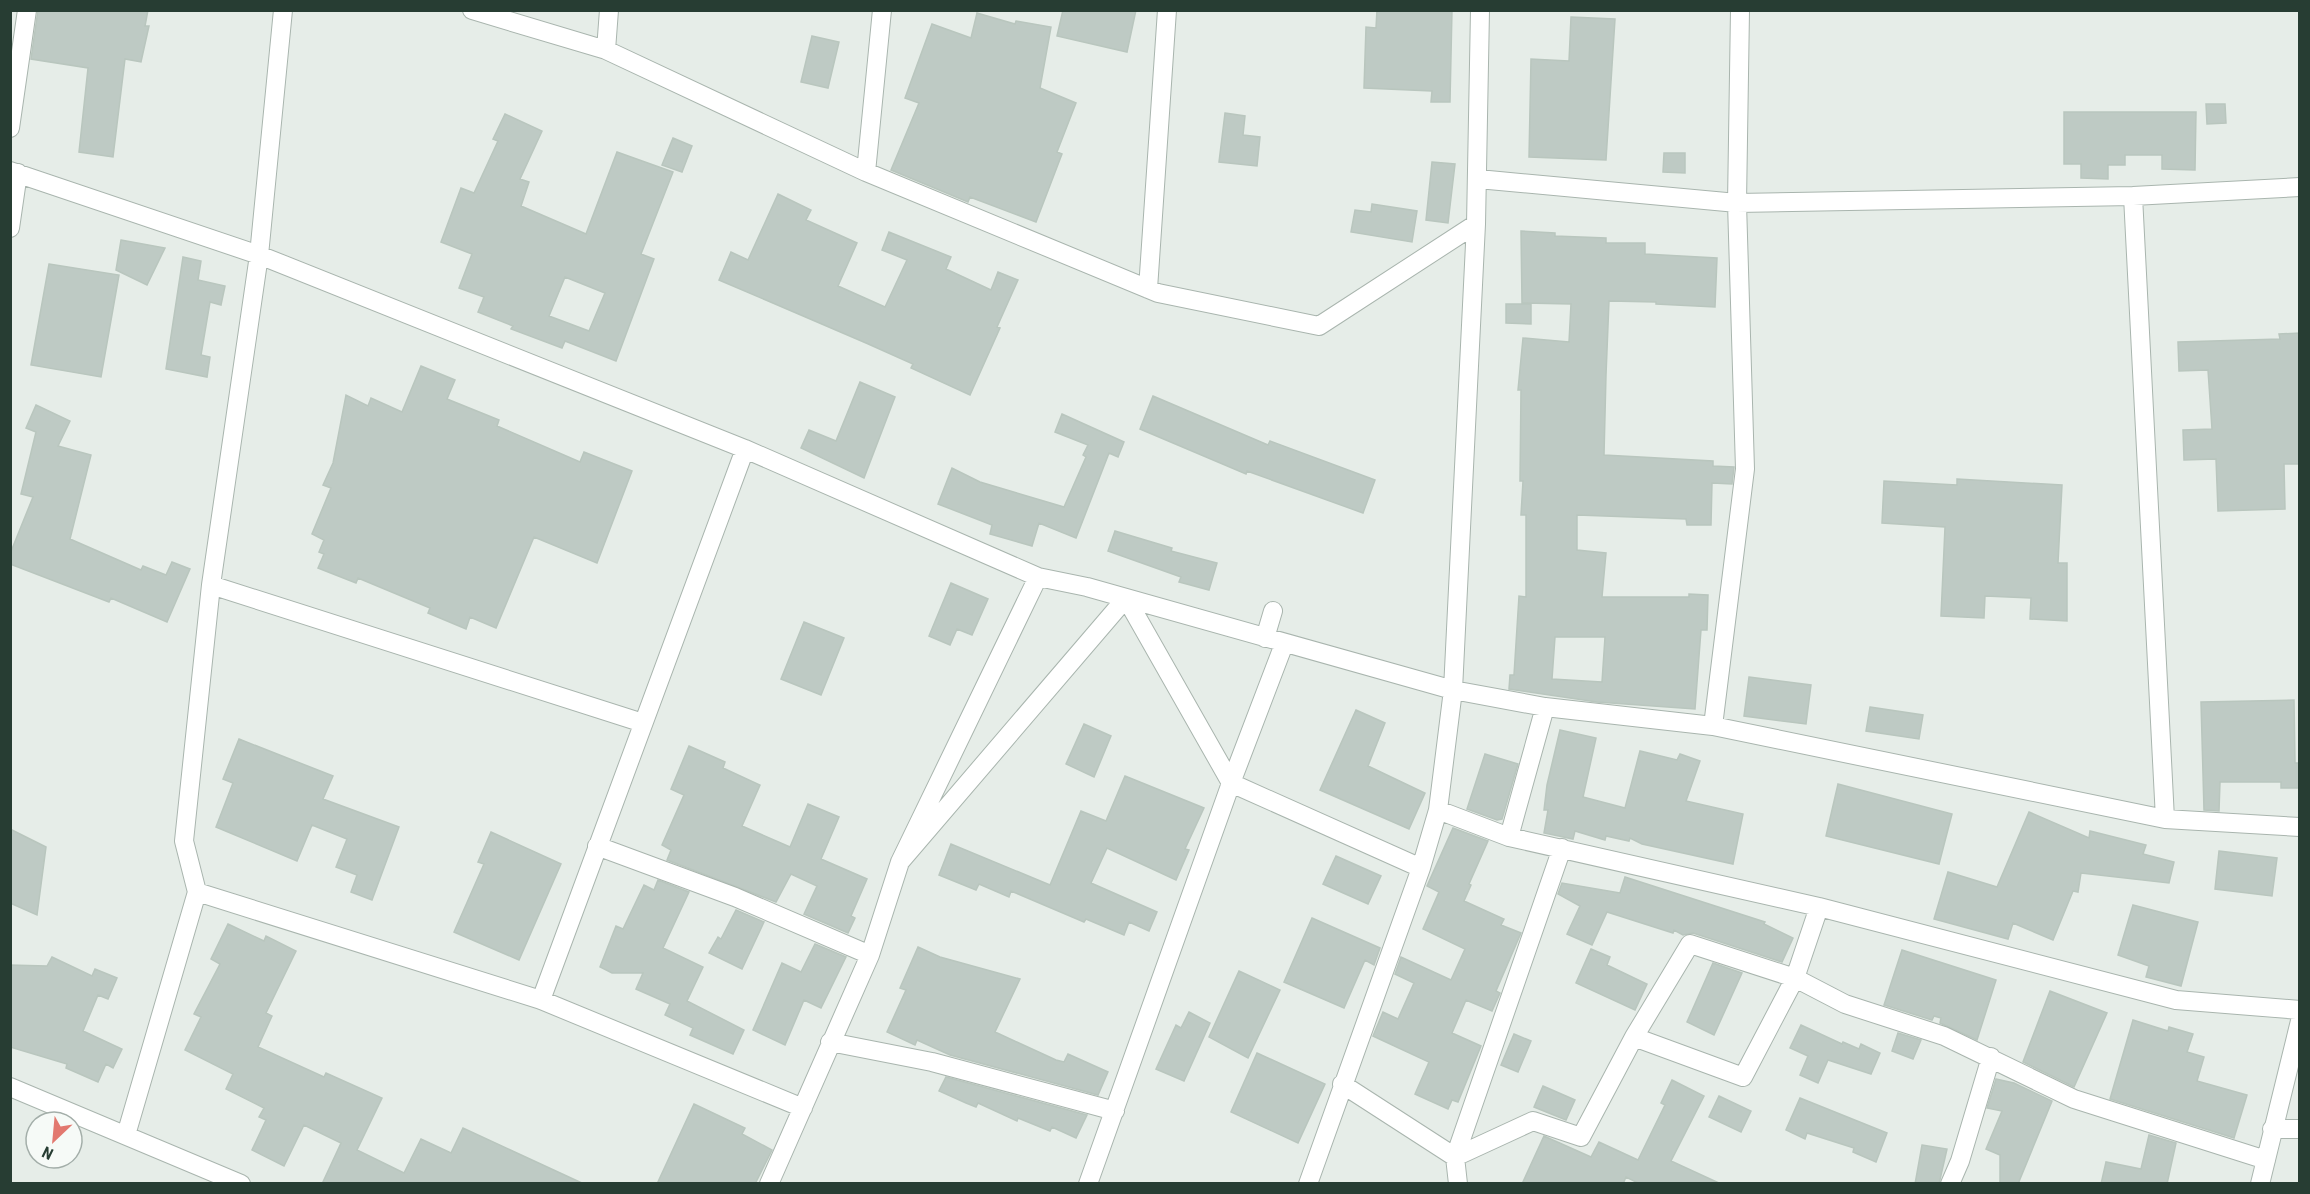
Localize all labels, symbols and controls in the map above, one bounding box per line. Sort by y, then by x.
north arrow [24,1110,84,1170]
text: N [39,1142,56,1164]

